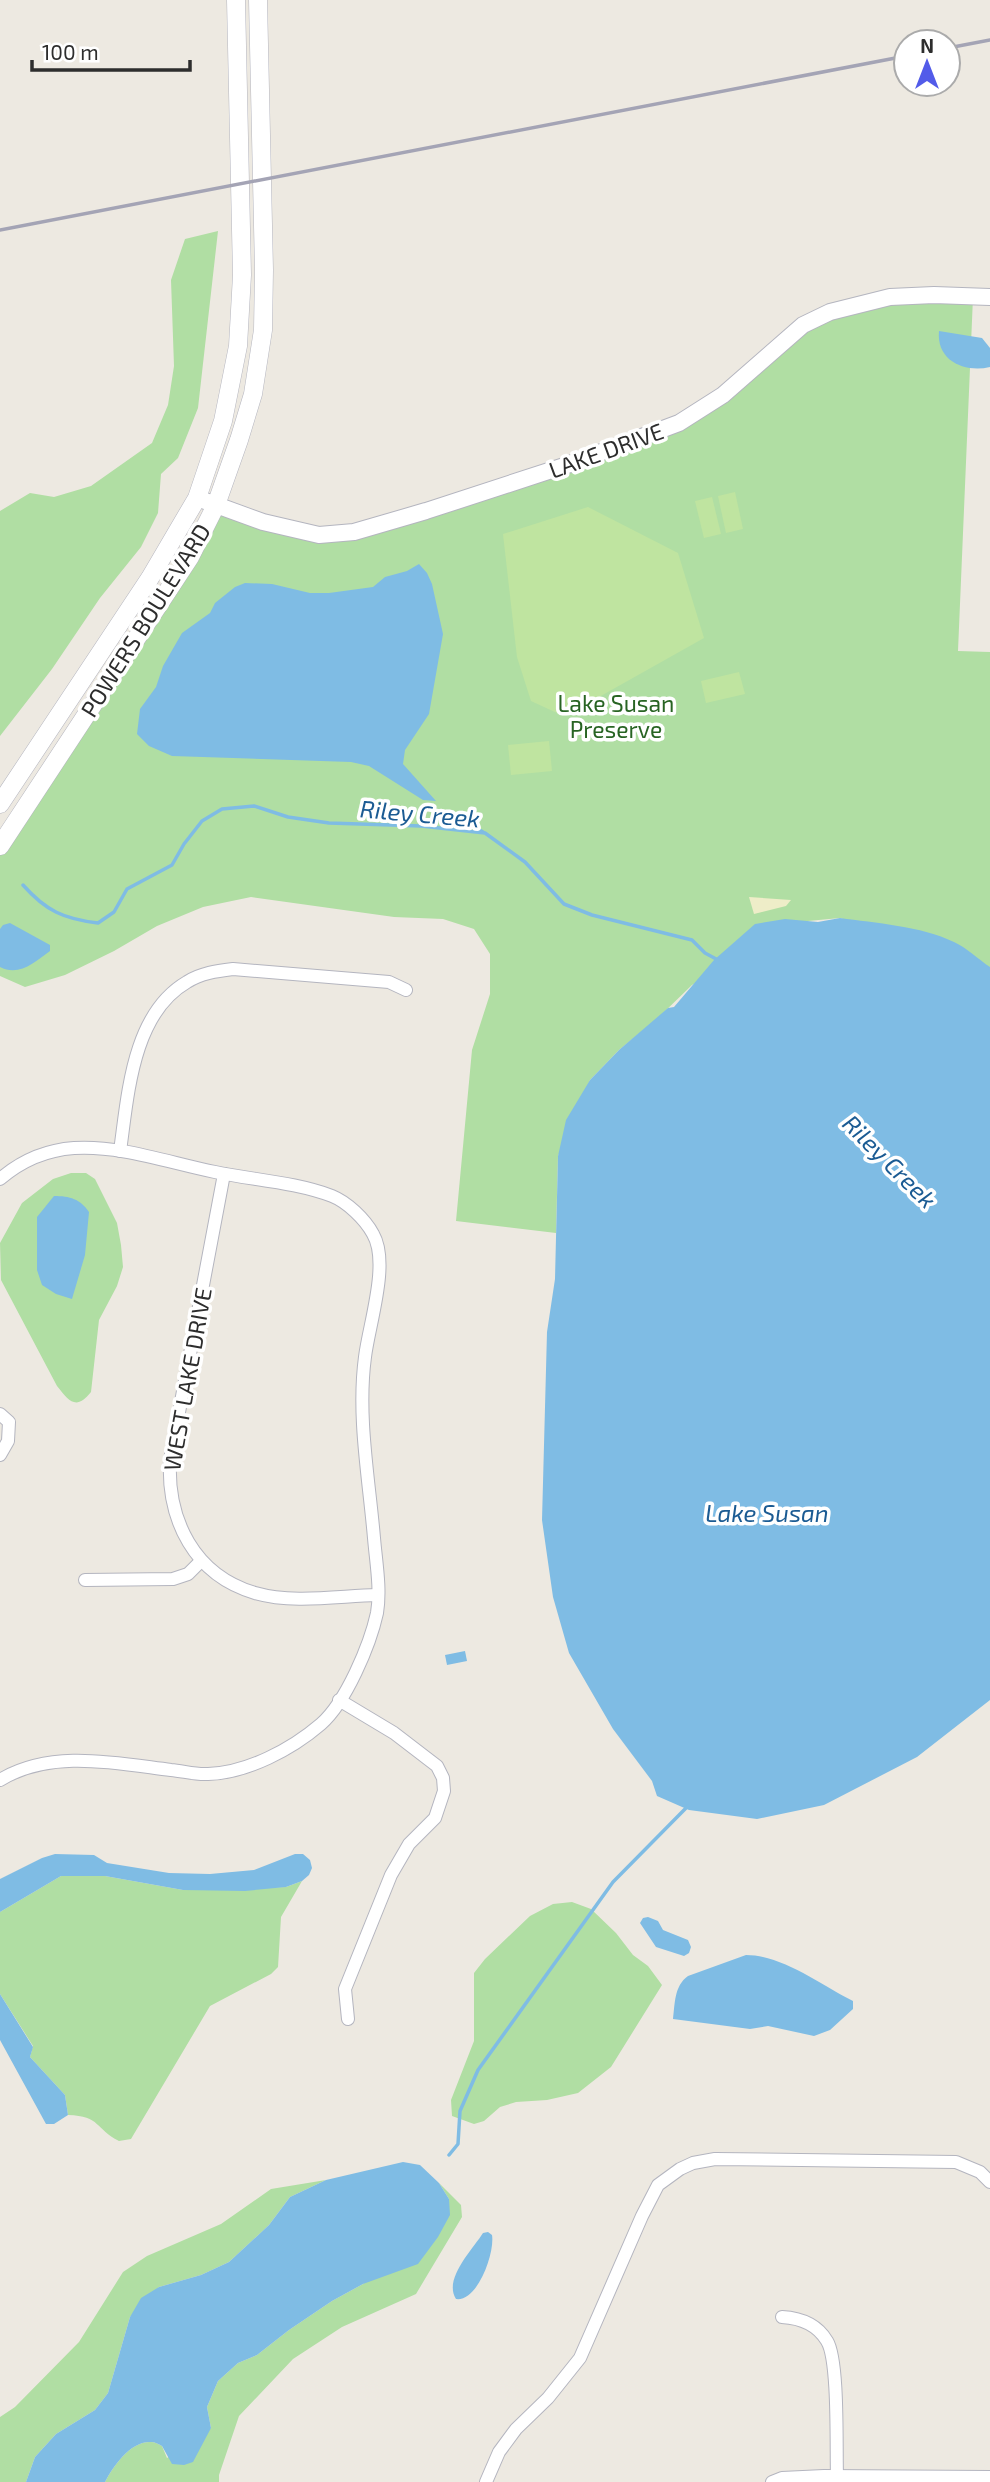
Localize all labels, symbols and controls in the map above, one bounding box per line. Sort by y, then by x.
scale bar [32,28,189,72]
north arrow [892,28,962,98]
text: N [920,34,934,57]
text: 100 m [42,39,99,64]
street label: LAKE DRIVE [545,416,667,484]
street label: POWERS BOULEVARD [74,518,216,722]
park label: Lake Susan Preserve [558,689,674,743]
water label: Riley Creek [359,793,481,833]
water label: Riley Creek [837,1108,943,1214]
street label: WEST LAKE DRIVE [157,1285,217,1473]
water label: Lake Susan [705,1498,829,1527]

